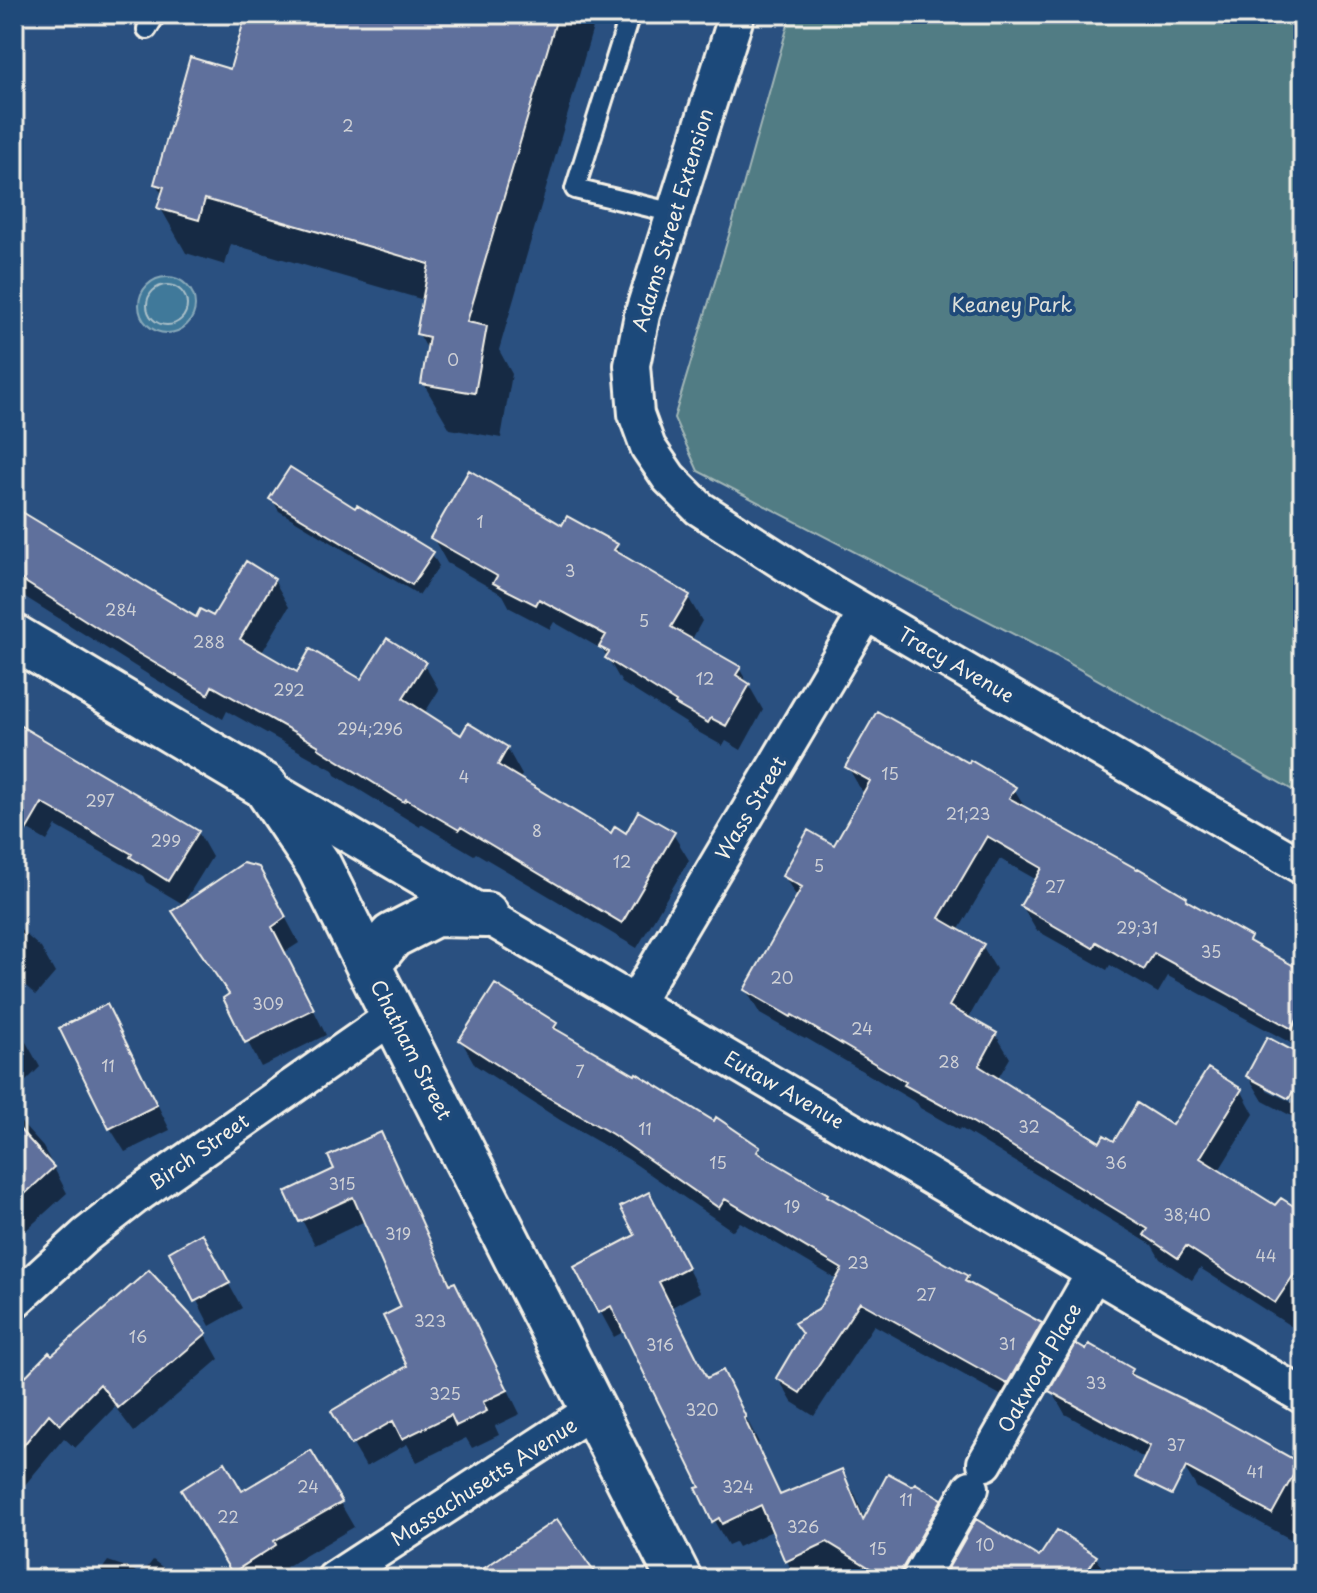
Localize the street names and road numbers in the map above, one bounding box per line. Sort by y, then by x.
street label: Adams Street Extension [624,105,720,335]
street label: Tracy Avenue [893,619,1020,710]
street label: Wass Street [707,750,793,865]
street label: Chatham Street [364,974,460,1125]
street label: Eutaw Avenue [719,1043,850,1136]
street label: Birch Street [142,1105,255,1197]
street label: Oakwood Place [990,1297,1088,1438]
street label: Massachusetts Avenue [384,1410,583,1553]

